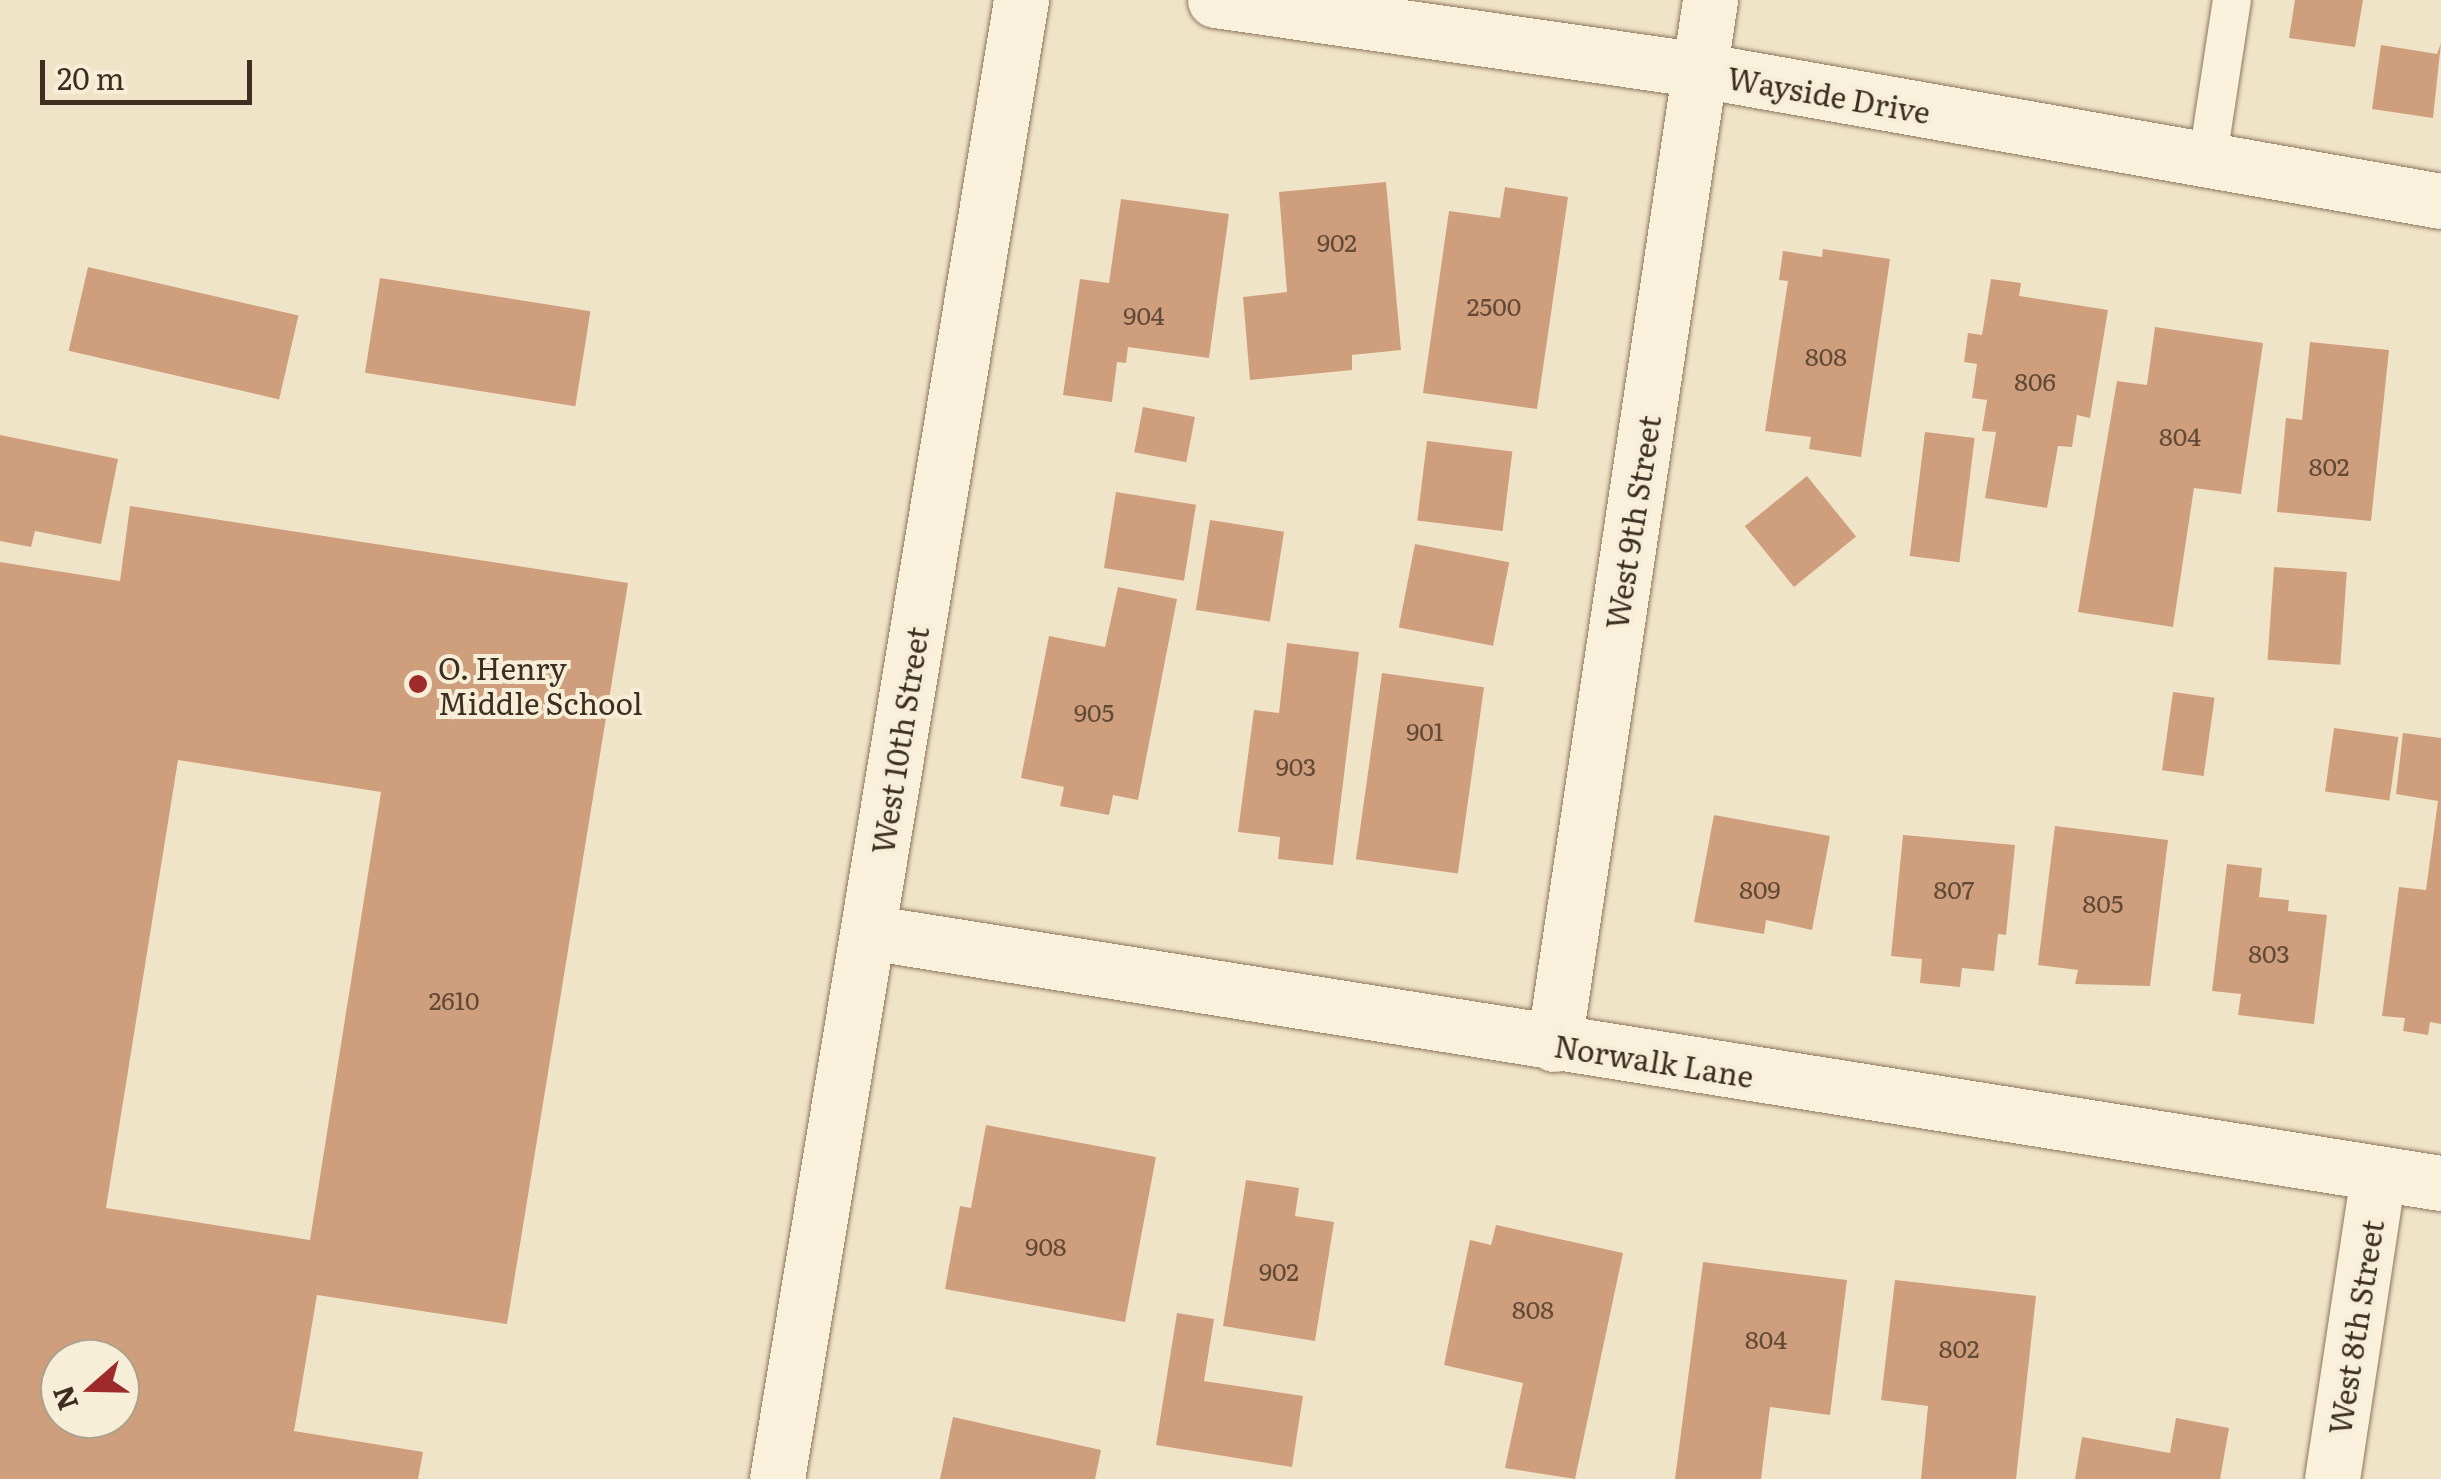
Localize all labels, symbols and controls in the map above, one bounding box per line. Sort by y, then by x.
scale bar [45,40,258,102]
text: 20 m [57,55,125,99]
street label: Wayside Drive [1725,58,1933,130]
house number: 902 [1317,227,1357,257]
house number: 2500 [1467,291,1521,321]
house number: 904 [1123,300,1165,330]
house number: 808 [1805,341,1847,371]
house number: 806 [2014,366,2056,396]
street label: West 9th Street [1597,412,1667,632]
house number: 804 [2159,421,2201,451]
house number: 802 [2309,451,2349,481]
street label: West 10th Street [863,624,935,856]
place label: O. Henry Middle School [438,649,643,720]
marker: O. Henry Middle School [407,673,429,695]
house number: 905 [1074,697,1114,727]
house number: 901 [1406,716,1444,746]
house number: 903 [1276,751,1316,781]
house number: 809 [1739,874,1781,904]
house number: 807 [1934,874,1974,904]
house number: 805 [2083,888,2123,918]
house number: 803 [2248,938,2290,968]
house number: 2610 [429,985,479,1015]
street label: Norwalk Lane [1552,1026,1756,1094]
street label: West 8th Street [2320,1217,2390,1437]
house number: 908 [1025,1231,1067,1261]
house number: 902 [1259,1256,1299,1286]
house number: 808 [1512,1294,1554,1324]
house number: 804 [1745,1324,1787,1354]
house number: 802 [1939,1333,1979,1363]
north arrow [40,1339,140,1439]
text: N [40,1380,87,1417]

